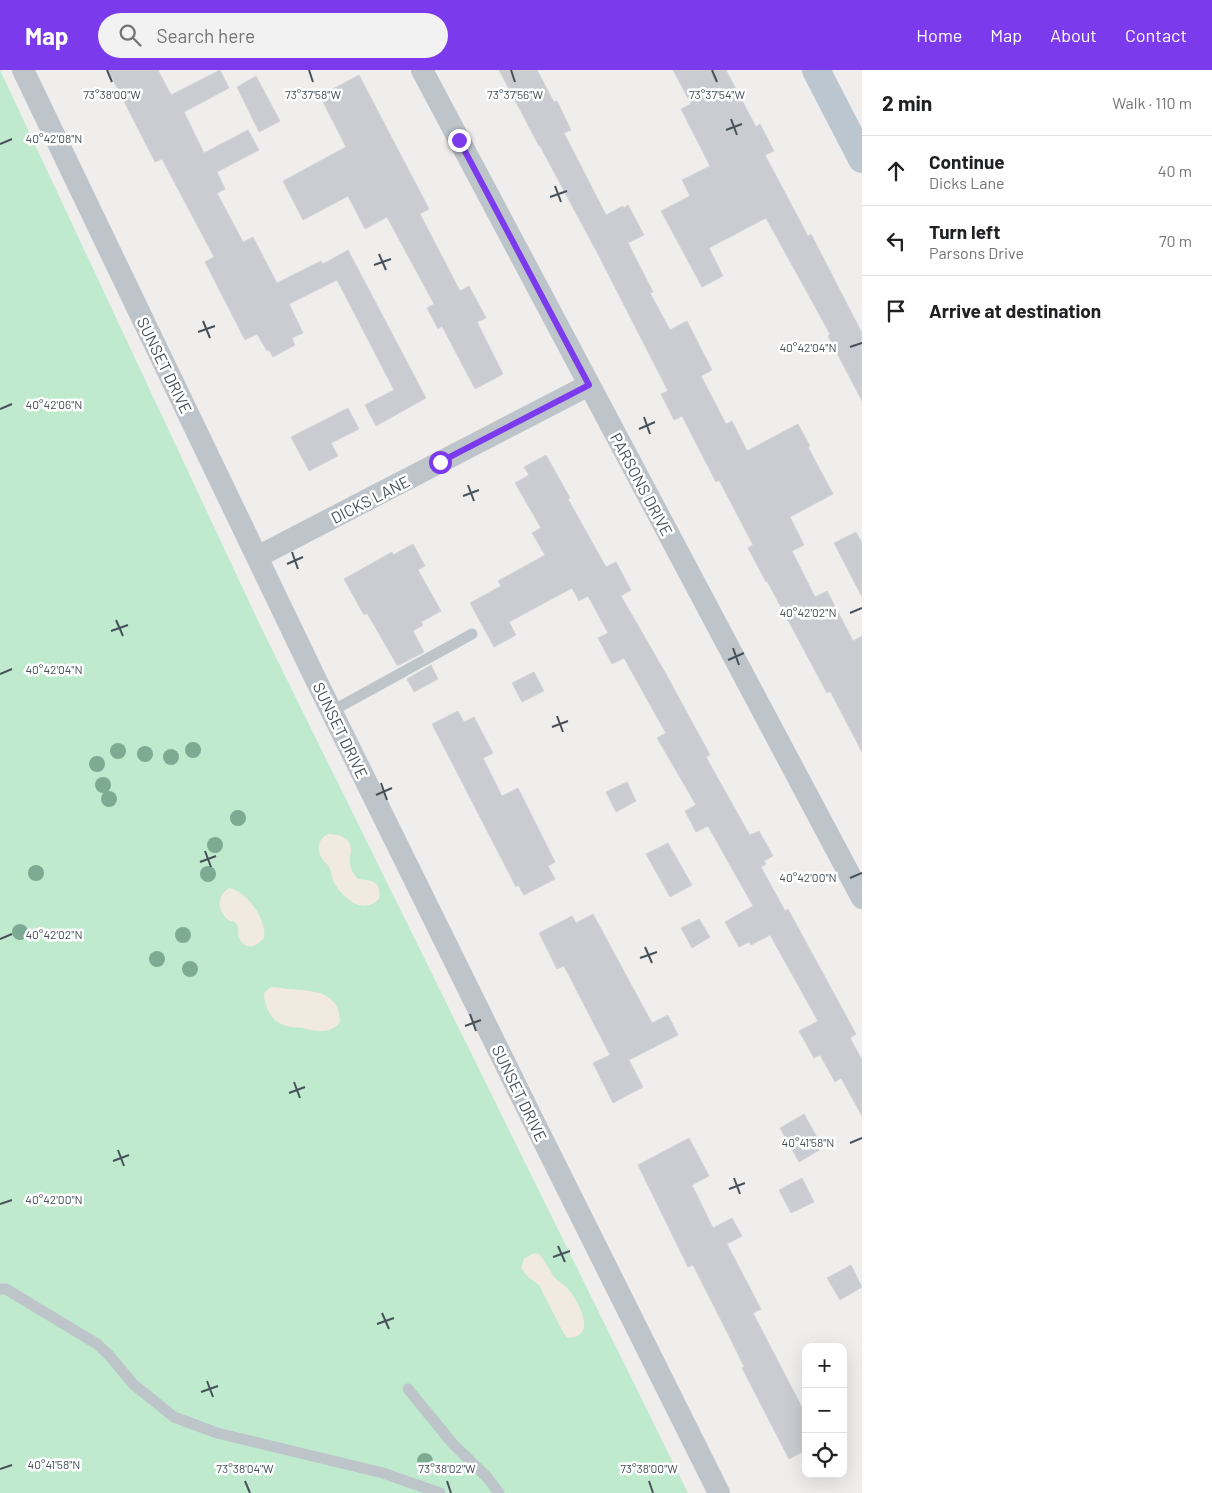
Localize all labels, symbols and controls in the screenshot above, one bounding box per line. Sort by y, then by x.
search box [98,13,448,58]
text: Map [25,21,68,50]
icon: search [116,21,144,49]
text: Search here [156,24,255,47]
text: Home [916,24,962,46]
text: Map [990,24,1022,46]
text: About [1050,24,1097,46]
text: Contact [1125,24,1187,46]
text: 73°38'00"W [83,87,141,101]
text: 73°37'58"W [285,87,341,101]
text: 73°37'56"W [487,87,543,101]
text: 73°37'54"W [689,87,746,101]
text: 2 min [882,90,932,115]
text: Walk · 110 m [1112,93,1192,112]
route end [448,129,471,152]
text: 40°42'08"N [26,131,82,145]
text: Continue [929,150,1005,173]
icon: ahead [882,157,910,185]
text: 40 m [1158,161,1192,180]
text: Dicks Lane [929,173,1004,192]
text: Turn left [929,220,1000,243]
icon: left [882,227,910,255]
text: 70 m [1159,231,1192,250]
text: Parsons Drive [929,243,1024,262]
icon: arrive [882,297,910,325]
text: Arrive at destination [929,299,1101,322]
street label: SUNSET DRIVE [134,314,196,416]
text: 40°42'04"N [779,340,837,354]
text: 40°42'06"N [26,397,82,411]
street label: PARSONS DRIVE [607,429,677,539]
route start [429,451,452,474]
street label: DICKS LANE [328,471,412,527]
text: 40°42'02"N [779,605,837,619]
text: 40°42'04"N [25,662,83,676]
street label: SUNSET DRIVE [310,679,372,781]
text: 40°42'00"N [779,870,837,884]
text: 40°42'02"N [25,927,83,941]
street label: SUNSET DRIVE [489,1042,551,1144]
text: 40°41'58"N [782,1135,834,1149]
text: 40°42'00"N [25,1192,83,1206]
map controls [802,1343,847,1478]
button: + [802,1343,847,1388]
button: − [802,1388,847,1433]
button: locate [802,1433,847,1478]
text: 40°41'58"N [28,1457,80,1471]
text: 73°38'04"W [216,1461,274,1475]
text: 73°38'02"W [418,1461,476,1475]
text: 73°38'00"W [620,1461,678,1475]

